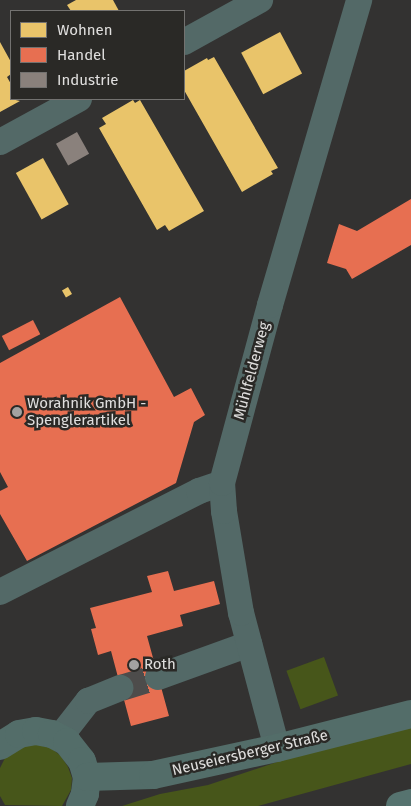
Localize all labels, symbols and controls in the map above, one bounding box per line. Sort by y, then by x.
legend [10,10,185,100]
text: Wohnen [57,21,113,39]
text: Handel [57,46,106,64]
text: Industrie [57,71,119,89]
street label: Mühlfelderweg [230,320,274,422]
place label: Worahnik GmbH - Spenglerartikel [27,394,146,429]
marker: Worahnik GmbH - Spenglerartikel [11,406,23,418]
place label: Roth [144,656,176,674]
marker: Roth [128,659,140,671]
street label: Neuseiersberger Straße [170,726,330,780]

